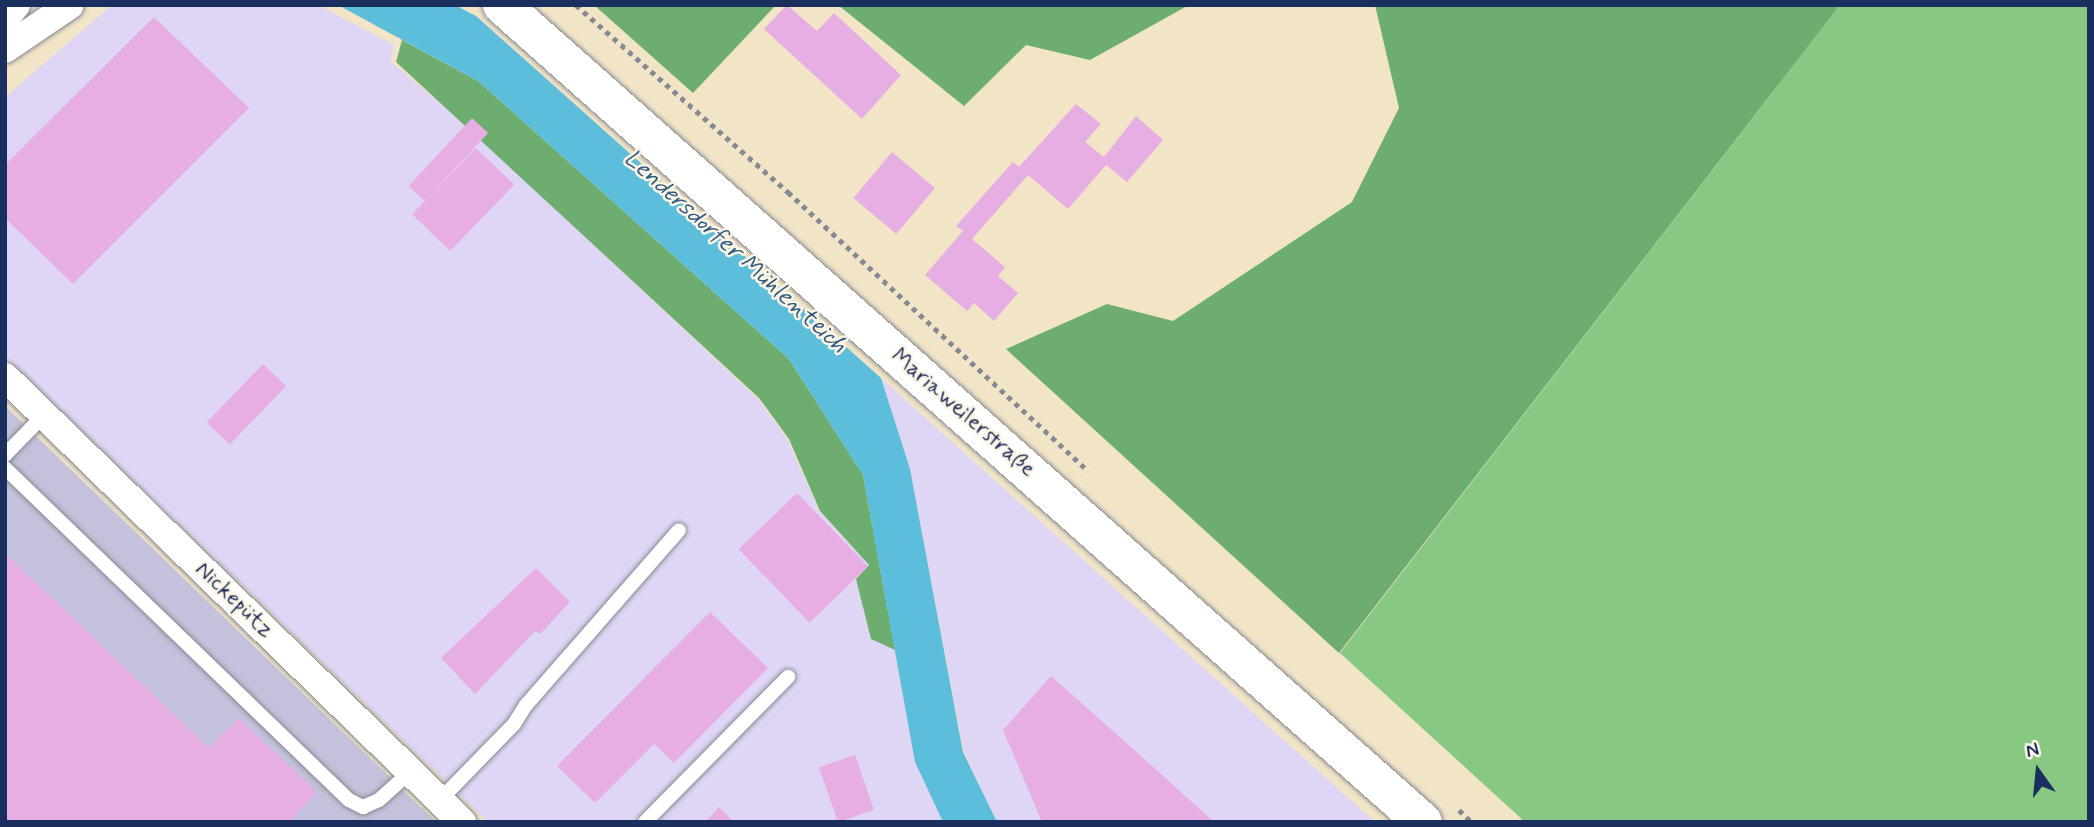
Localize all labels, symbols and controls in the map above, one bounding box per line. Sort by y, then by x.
water label: Lendersdorfer Mühlenteich [618,144,852,360]
street label: Mariaweilerstraße [885,343,1041,483]
street label: Nickepütz [189,556,279,644]
north arrow [2003,736,2073,806]
text: N [2023,737,2042,764]

